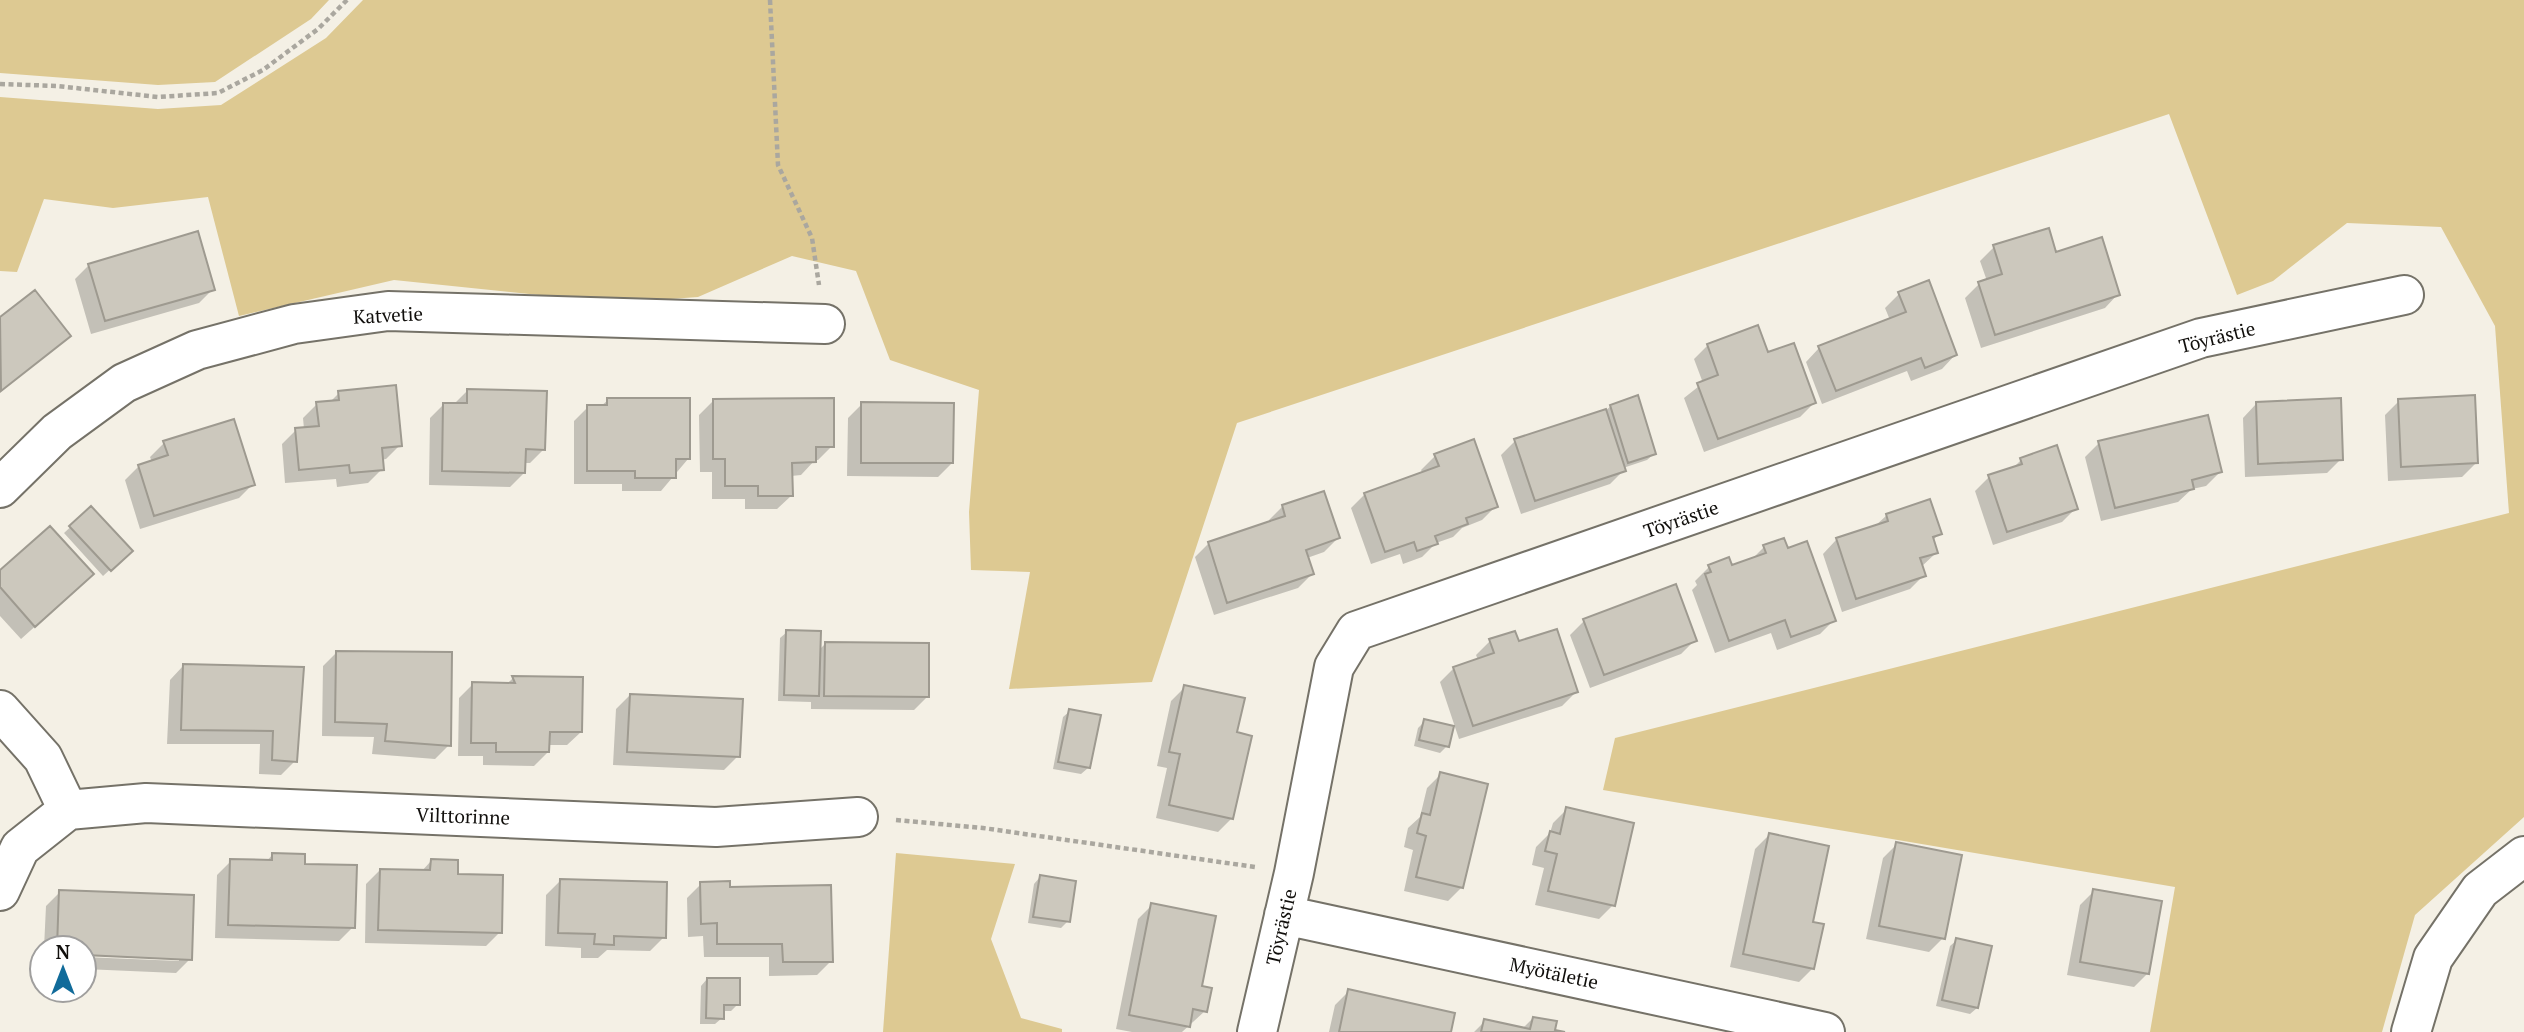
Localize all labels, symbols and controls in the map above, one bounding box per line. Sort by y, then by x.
street label: Katvetie [352,300,424,329]
street label: Töyrästie [2176,315,2258,358]
street label: Töyrästie [1640,494,1722,543]
street label: Vilttorinne [416,801,511,830]
street label: Töyrästie [1260,886,1301,968]
north arrow [28,934,98,1004]
text: N [56,939,71,964]
street label: Myötäletie [1507,951,1601,994]

